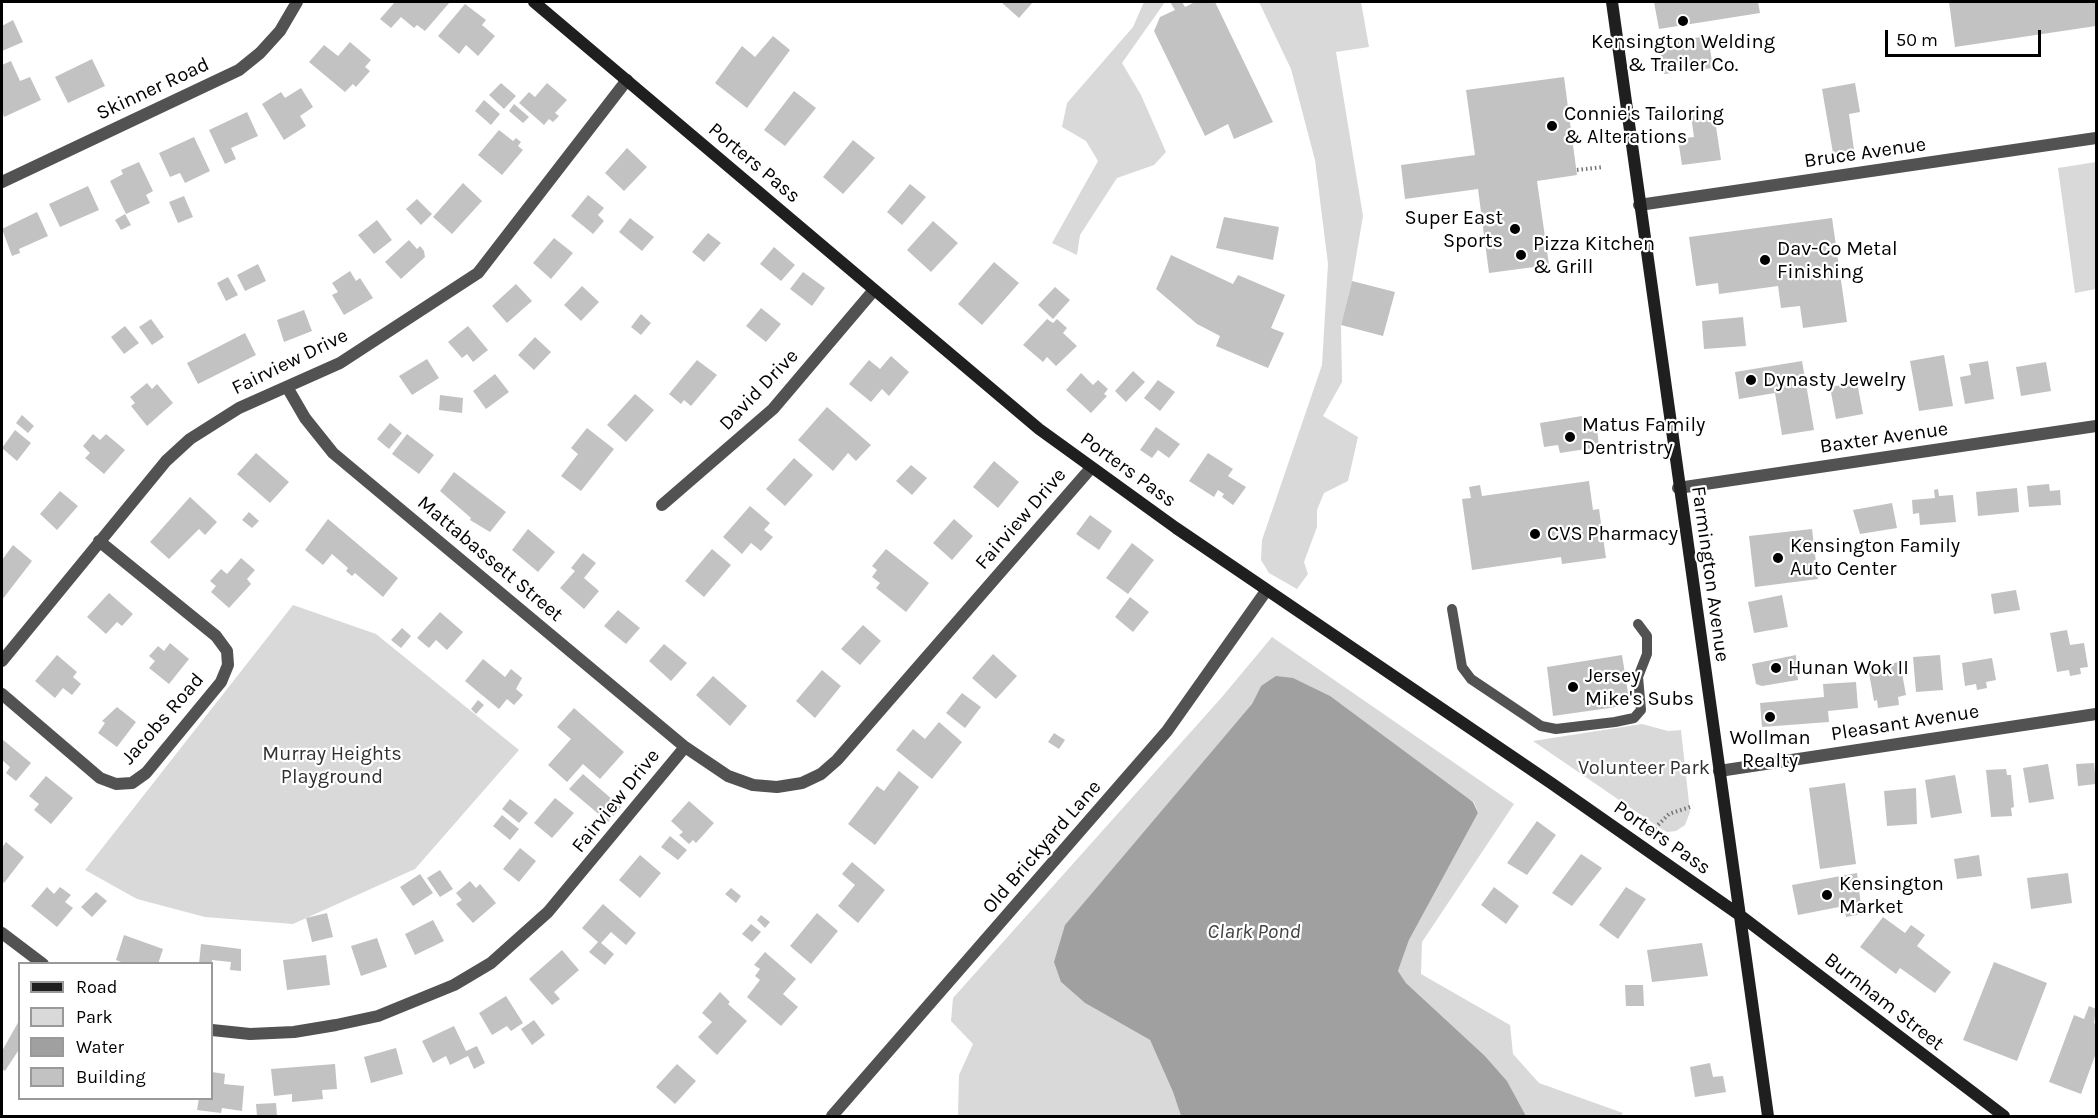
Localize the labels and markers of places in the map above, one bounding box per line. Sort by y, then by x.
marker: Kensington Welding & Trailer Co. [1676,14,1690,28]
place label: Kensington Welding & Trailer Co. [1591,30,1775,77]
place label: Connie's Tailoring & Alterations [1564,102,1724,149]
marker: Connie's Tailoring & Alterations [1545,119,1559,133]
place label: Super East Sports [1405,206,1503,253]
marker: Super East Sports [1508,222,1522,236]
place label: Pizza Kitchen & Grill [1533,232,1655,279]
place label: Dav-Co Metal Finishing [1777,237,1897,284]
marker: Pizza Kitchen & Grill [1514,248,1528,262]
marker: Dav-Co Metal Finishing [1758,253,1772,267]
place label: Dynasty Jewelry [1763,368,1906,392]
marker: Dynasty Jewelry [1744,373,1758,387]
place label: Matus Family Dentristry [1582,413,1705,460]
marker: Matus Family Dentristry [1563,430,1577,444]
place label: CVS Pharmacy [1547,522,1678,546]
marker: CVS Pharmacy [1528,527,1542,541]
place label: Kensington Family Auto Center [1790,534,1960,581]
marker: Kensington Family Auto Center [1771,551,1785,565]
place label: Hunan Wok II [1788,656,1909,680]
marker: Hunan Wok II [1769,661,1783,675]
place label: Jersey Mike's Subs [1585,664,1694,711]
marker: Jersey Mike's Subs [1566,680,1580,694]
marker: Wollman Realty [1763,710,1777,724]
place label: Wollman Realty [1729,726,1811,773]
place label: Kensington Market [1839,872,1944,919]
marker: Kensington Market [1820,888,1834,902]

